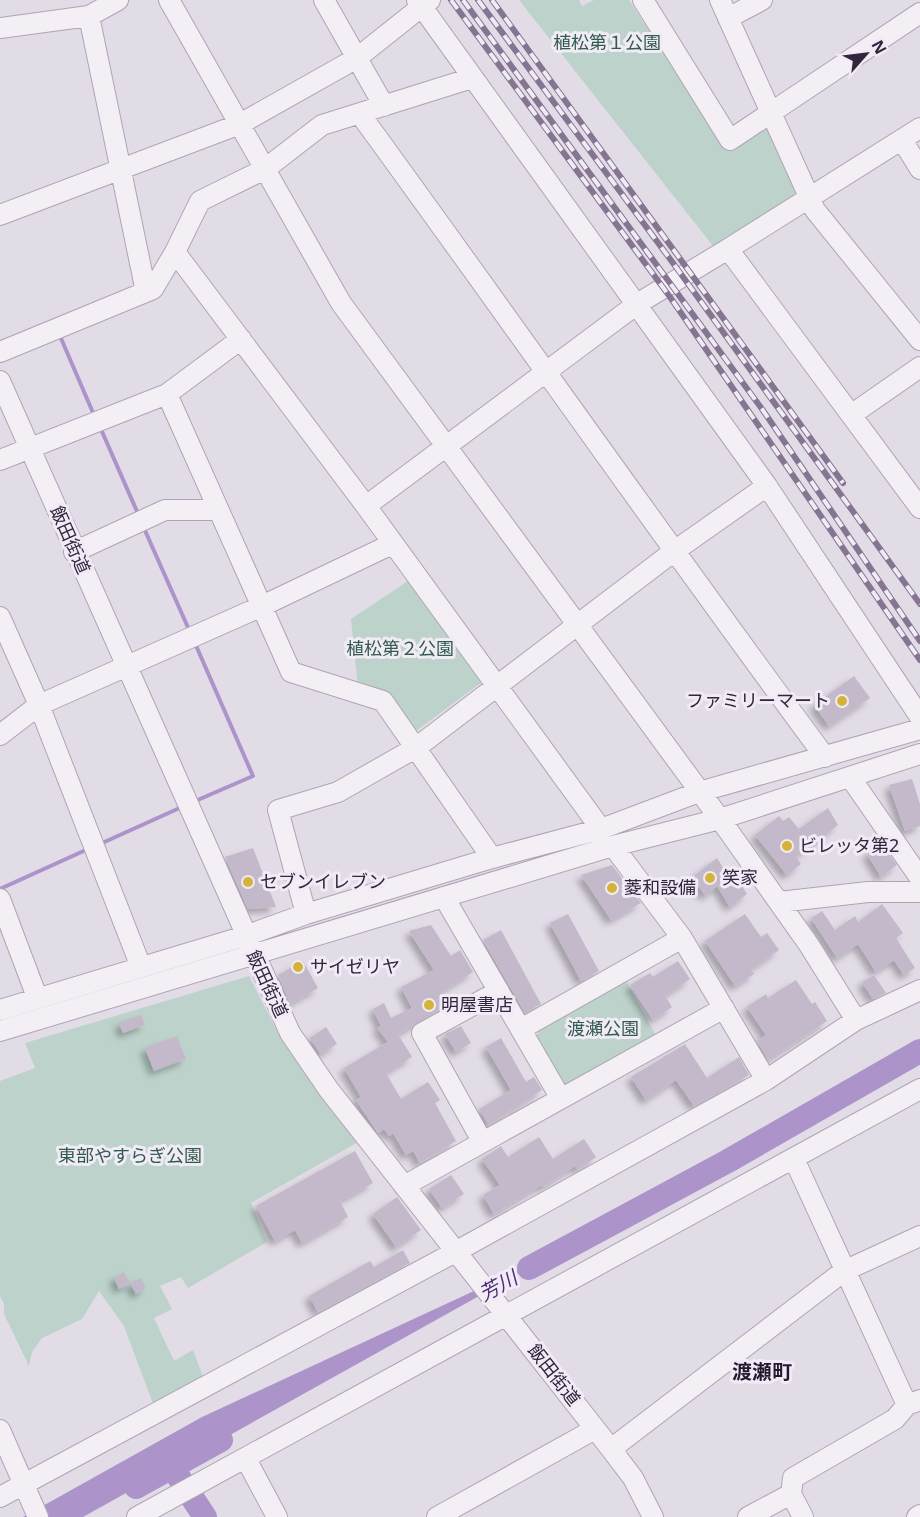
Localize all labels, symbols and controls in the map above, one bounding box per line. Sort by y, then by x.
north arrow [836,24,896,84]
park label: 植松第１公園 [553,30,661,54]
text: N [866,36,892,58]
street label: 飯田街道 [45,502,97,577]
park label: 植松第２公園 [346,636,454,660]
place label: ファミリーマート [686,688,830,712]
marker: ファミリーマート [835,694,849,708]
place label: ビレッタ第2 [799,833,899,857]
marker: ビレッタ第2 [780,839,794,853]
place label: 笑家 [722,865,758,889]
place label: セブンイレブン [260,869,386,893]
marker: 笑家 [703,871,717,885]
marker: セブンイレブン [241,875,255,889]
place label: 菱和設備 [624,875,696,899]
marker: 菱和設備 [605,881,619,895]
street label: 飯田街道 [242,946,294,1021]
place label: サイゼリヤ [310,954,400,978]
marker: サイゼリヤ [291,960,305,974]
place label: 明屋書店 [441,992,513,1016]
marker: 明屋書店 [422,998,436,1012]
park label: 渡瀬公園 [567,1016,639,1040]
park label: 東部やすらぎ公園 [58,1143,202,1167]
water label: 芳川 [474,1263,524,1307]
street label: 飯田街道 [523,1339,586,1410]
district label: 渡瀬町 [732,1358,792,1385]

